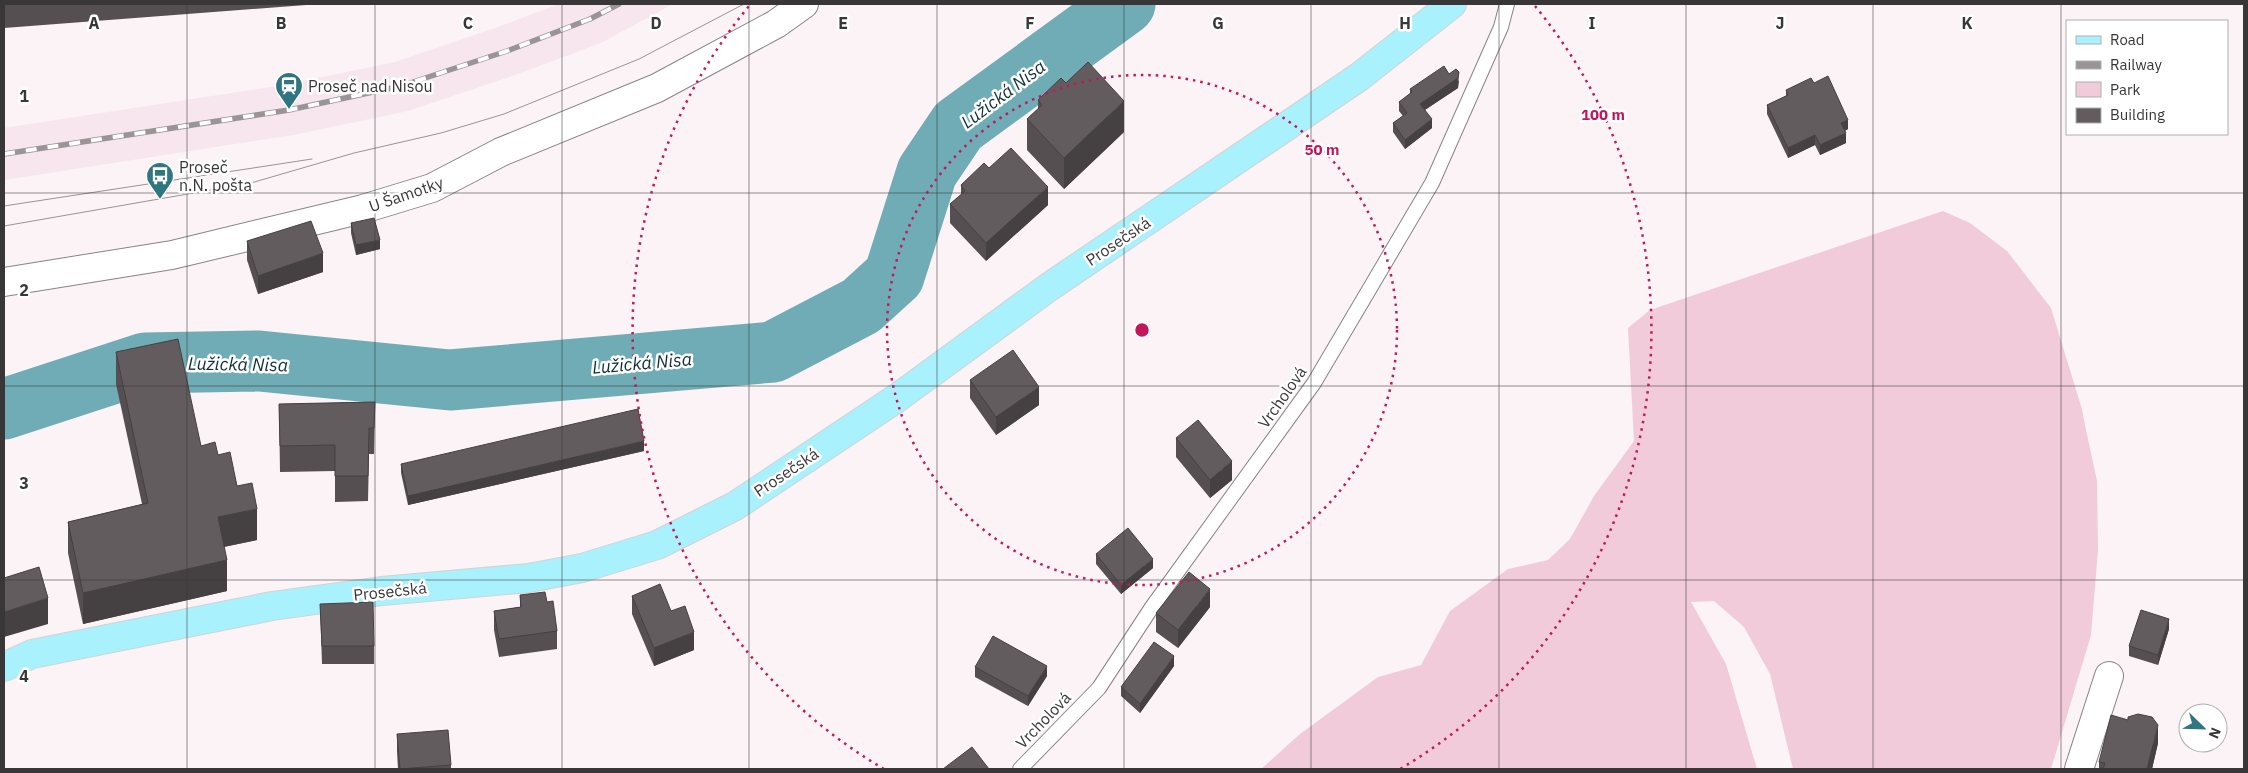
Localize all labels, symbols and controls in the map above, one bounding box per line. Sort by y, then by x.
text: A [89,13,100,33]
text: B [276,13,287,33]
text: C [463,13,473,33]
text: D [650,13,662,33]
text: E [838,13,848,33]
text: F [1025,13,1035,33]
text: G [1212,13,1224,33]
text: H [1399,13,1411,33]
text: I [1589,13,1596,33]
text: J [1776,13,1784,33]
text: K [1961,13,1973,33]
legend [2066,20,2228,135]
text: Road [2110,30,2145,49]
water label: Lužická Nisa [956,55,1050,133]
text: Railway [2110,55,2163,74]
station icon: Proseč nad Nisou [274,71,304,110]
place label: Proseč nad Nisou [308,76,433,96]
text: Park [2110,80,2140,99]
text: 1 [19,86,29,106]
text: 100 m [1581,105,1625,124]
text: Building [2110,105,2165,124]
text: 50 m [1305,140,1339,159]
place label: Proseč n.N. pošta [179,157,252,195]
bus stop icon: Proseč n.N. pošta [145,161,175,200]
street label: U Šamotky [366,171,446,216]
street label: Prosečská [1082,212,1154,270]
text: 2 [19,280,29,300]
centre of rings [1133,321,1151,339]
water label: Lužická Nisa [591,347,693,379]
water label: Lužická Nisa [188,352,288,376]
street label: Vrcholová [1253,362,1311,432]
street label: Prosečská [750,443,822,501]
text: 3 [19,473,29,493]
street label: Prosečská [352,577,428,605]
text: 4 [19,666,29,686]
street label: Vrcholová [1011,687,1075,752]
north arrow [2178,703,2228,753]
text: N [2205,725,2225,741]

